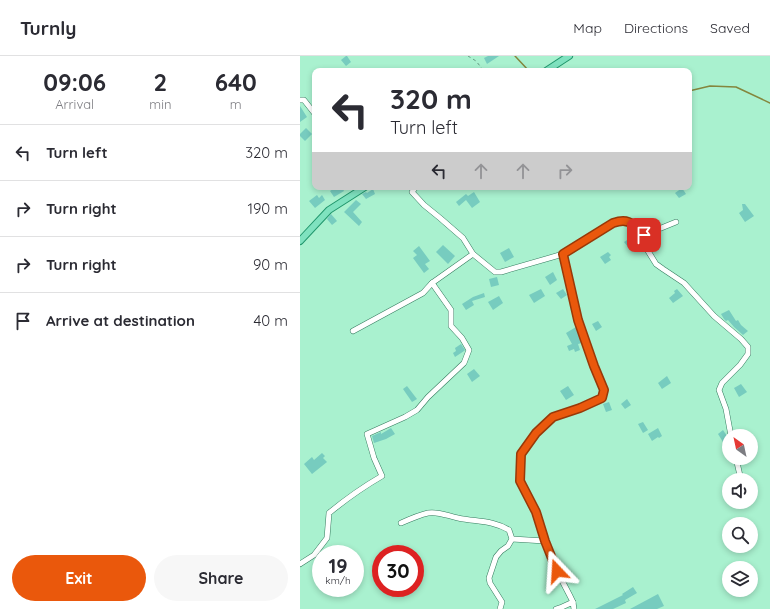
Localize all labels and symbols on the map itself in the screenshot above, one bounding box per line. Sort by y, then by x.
pin [627,218,661,252]
north arrow [722,429,758,465]
speed limit sign: 30 [372,545,424,597]
position arrow [536,550,578,592]

